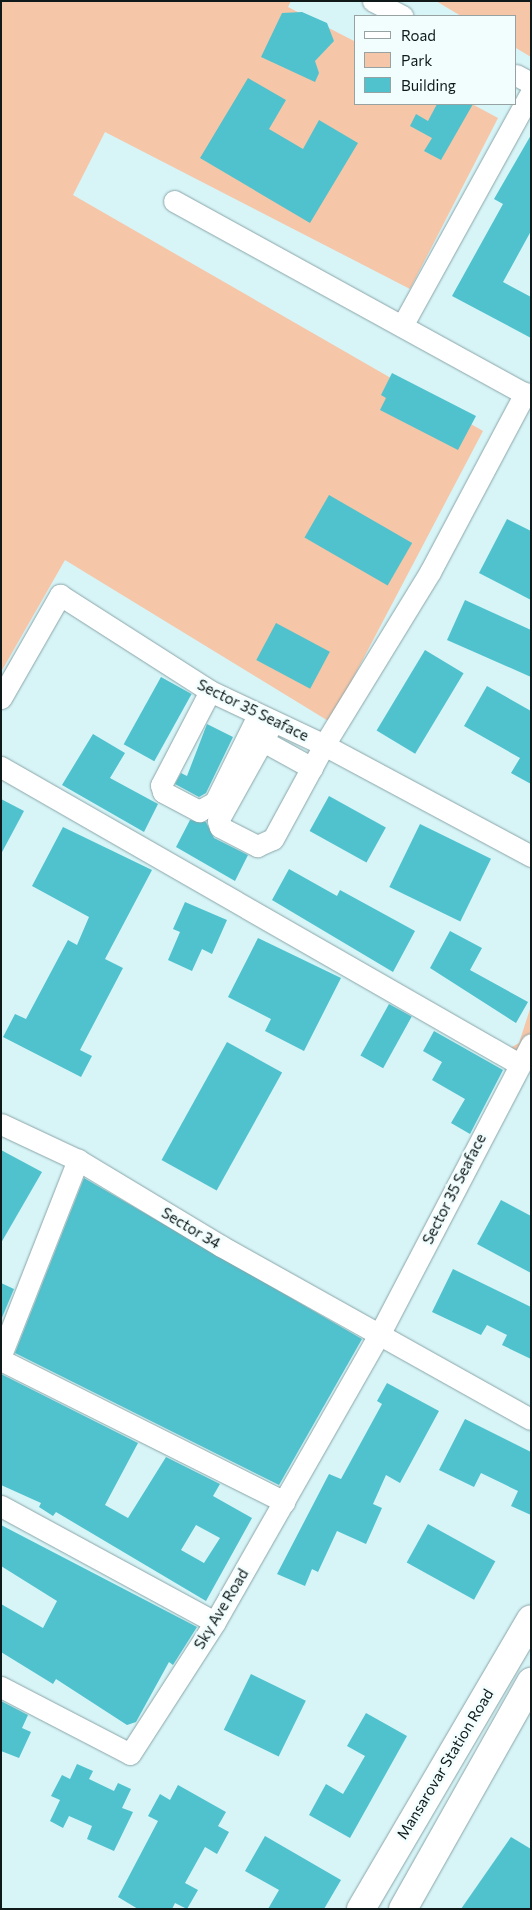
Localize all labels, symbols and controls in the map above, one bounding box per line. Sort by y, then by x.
legend [354,15,517,105]
text: Road [401,26,436,44]
text: Park [401,51,432,69]
text: Building [401,76,456,94]
street label: Sector 35 Seaface [194,675,312,745]
street label: Sector 35 Seaface [418,1131,490,1247]
street label: Sector 34 [158,1203,224,1253]
street label: Sky Ave Road [190,1566,252,1652]
street label: Mansarovar Station Road [393,1686,497,1842]

